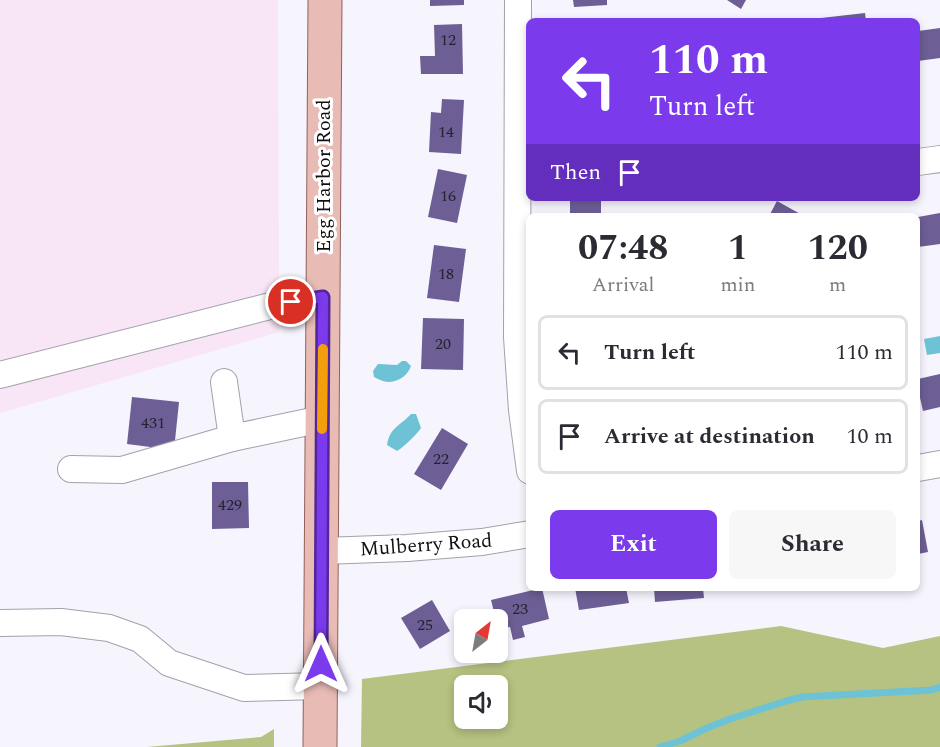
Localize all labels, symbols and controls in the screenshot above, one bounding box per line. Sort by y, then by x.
house number: 12 [440,28,456,52]
text: 110 m [649,29,768,92]
icon: left [550,42,628,120]
text: Turn left [649,86,755,128]
street label: Egg Harbor Road [309,99,339,253]
house number: 14 [438,120,454,144]
text: Then [550,156,601,189]
icon: arrive [613,156,646,189]
house number: 16 [440,184,456,208]
text: 07:48 [578,221,668,276]
text: 1 [728,221,748,276]
text: 120 [807,221,868,276]
house number: 18 [438,262,454,286]
text: Arrival [592,270,654,300]
text: min [720,270,755,300]
text: m [829,270,846,300]
pin [265,276,316,327]
icon: arrive [274,285,307,318]
house number: 20 [435,332,451,356]
icon: left [553,336,586,369]
text: Turn left [604,336,696,369]
text: 110 m [836,336,893,369]
house number: 431 [141,411,165,435]
icon: arrive [553,420,586,453]
text: Arrive at destination [604,420,815,453]
text: 10 m [847,420,893,453]
house number: 22 [433,447,449,471]
house number: 429 [218,493,242,517]
button: Exit [550,510,717,579]
button: Share [729,510,896,579]
street label: Mulberry Road [359,525,493,565]
house number: 23 [512,597,528,621]
north arrow [454,609,508,663]
map controls [454,609,508,729]
house number: 25 [417,613,433,637]
position arrow [289,632,353,696]
button: sound [454,675,508,729]

